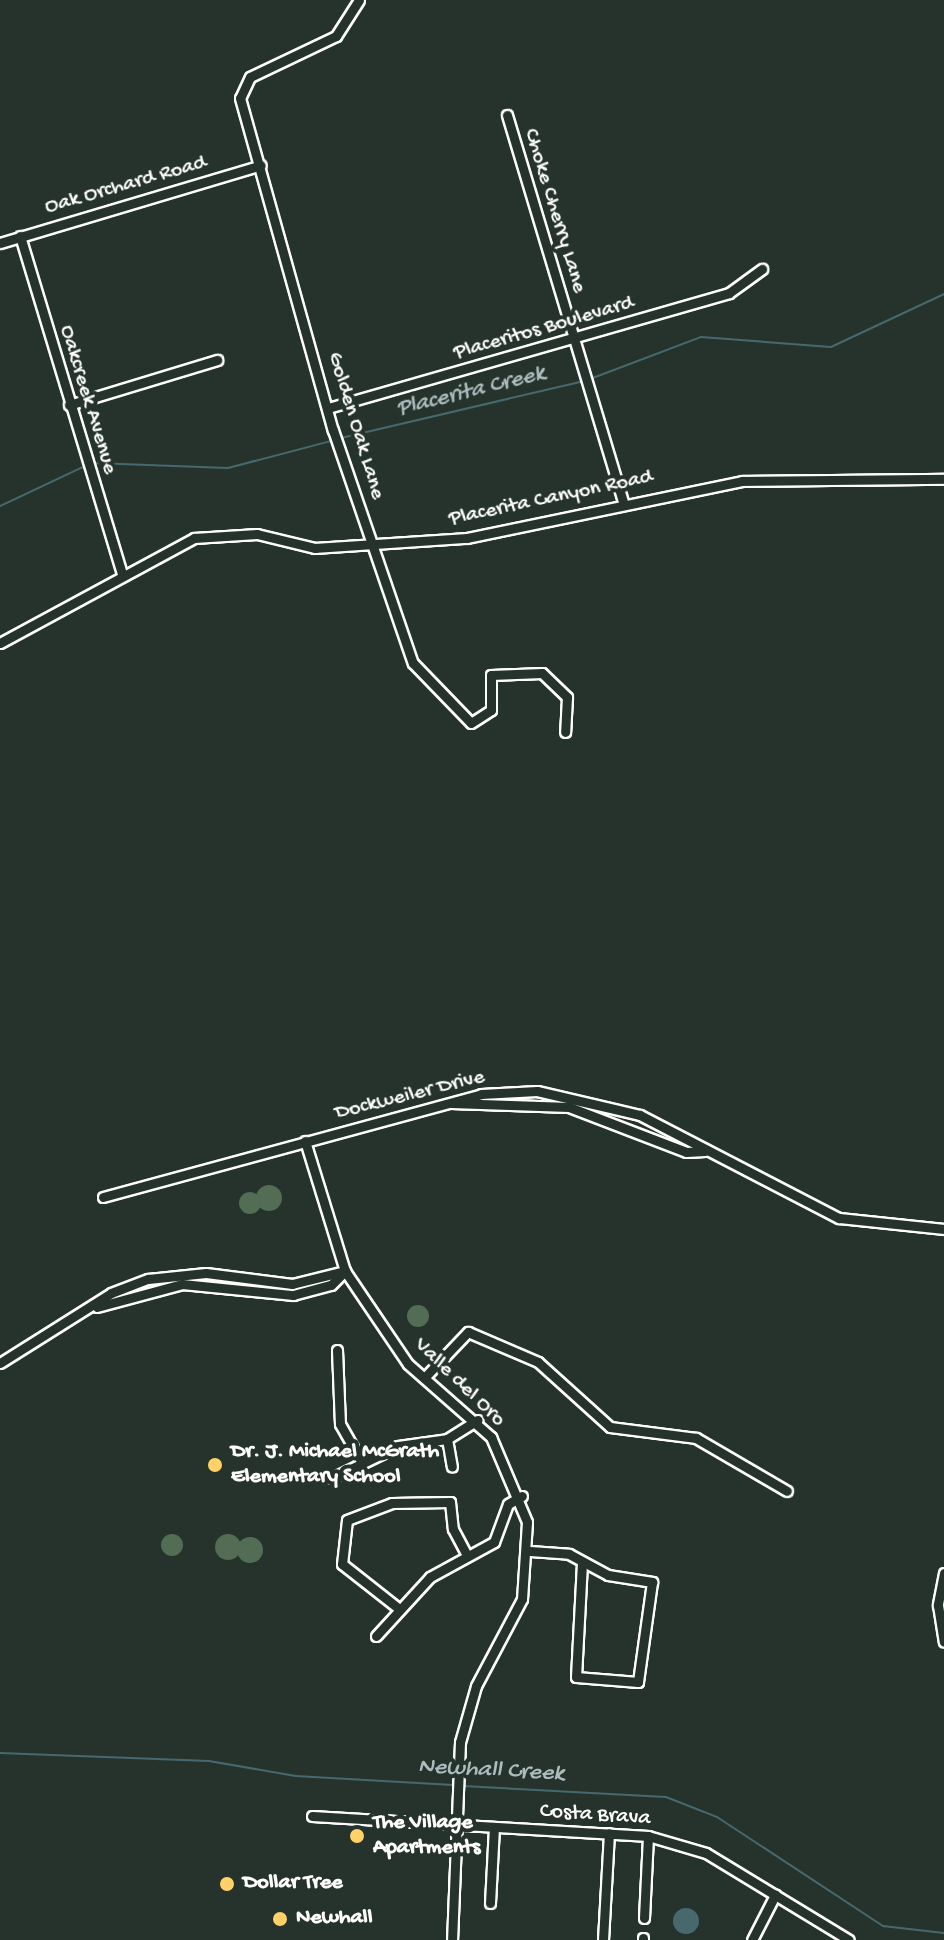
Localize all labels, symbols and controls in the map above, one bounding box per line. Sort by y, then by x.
street label: Choke Cherry Lane [516,126,592,296]
street label: Oak Orchard Road [42,150,210,222]
street label: Placeritos Boulevard [451,291,637,367]
street label: Oakcreek Avenue [52,322,122,478]
street label: Golden Oak Lane [320,349,390,503]
water label: Placerita Creek [394,360,548,424]
street label: Placerita Canyon Road [447,465,655,533]
street label: Dockweiler Drive [332,1065,488,1127]
street label: Valle del Oro [408,1333,510,1433]
place label: Dr. J. Michael McGrath Elementary School [231,1439,439,1490]
marker: Dr. J. Michael McGrath Elementary School [206,1456,224,1474]
water label: Newhall Creek [417,1753,565,1789]
street label: Costa Brava [539,1799,651,1833]
place label: The Village Apartments [373,1810,480,1862]
marker: The Village Apartments [348,1827,366,1845]
place label: Dollar Tree [243,1871,343,1897]
marker: Dollar Tree [218,1875,236,1893]
place label: Newhall [296,1906,372,1932]
marker: Newhall [271,1910,289,1928]

